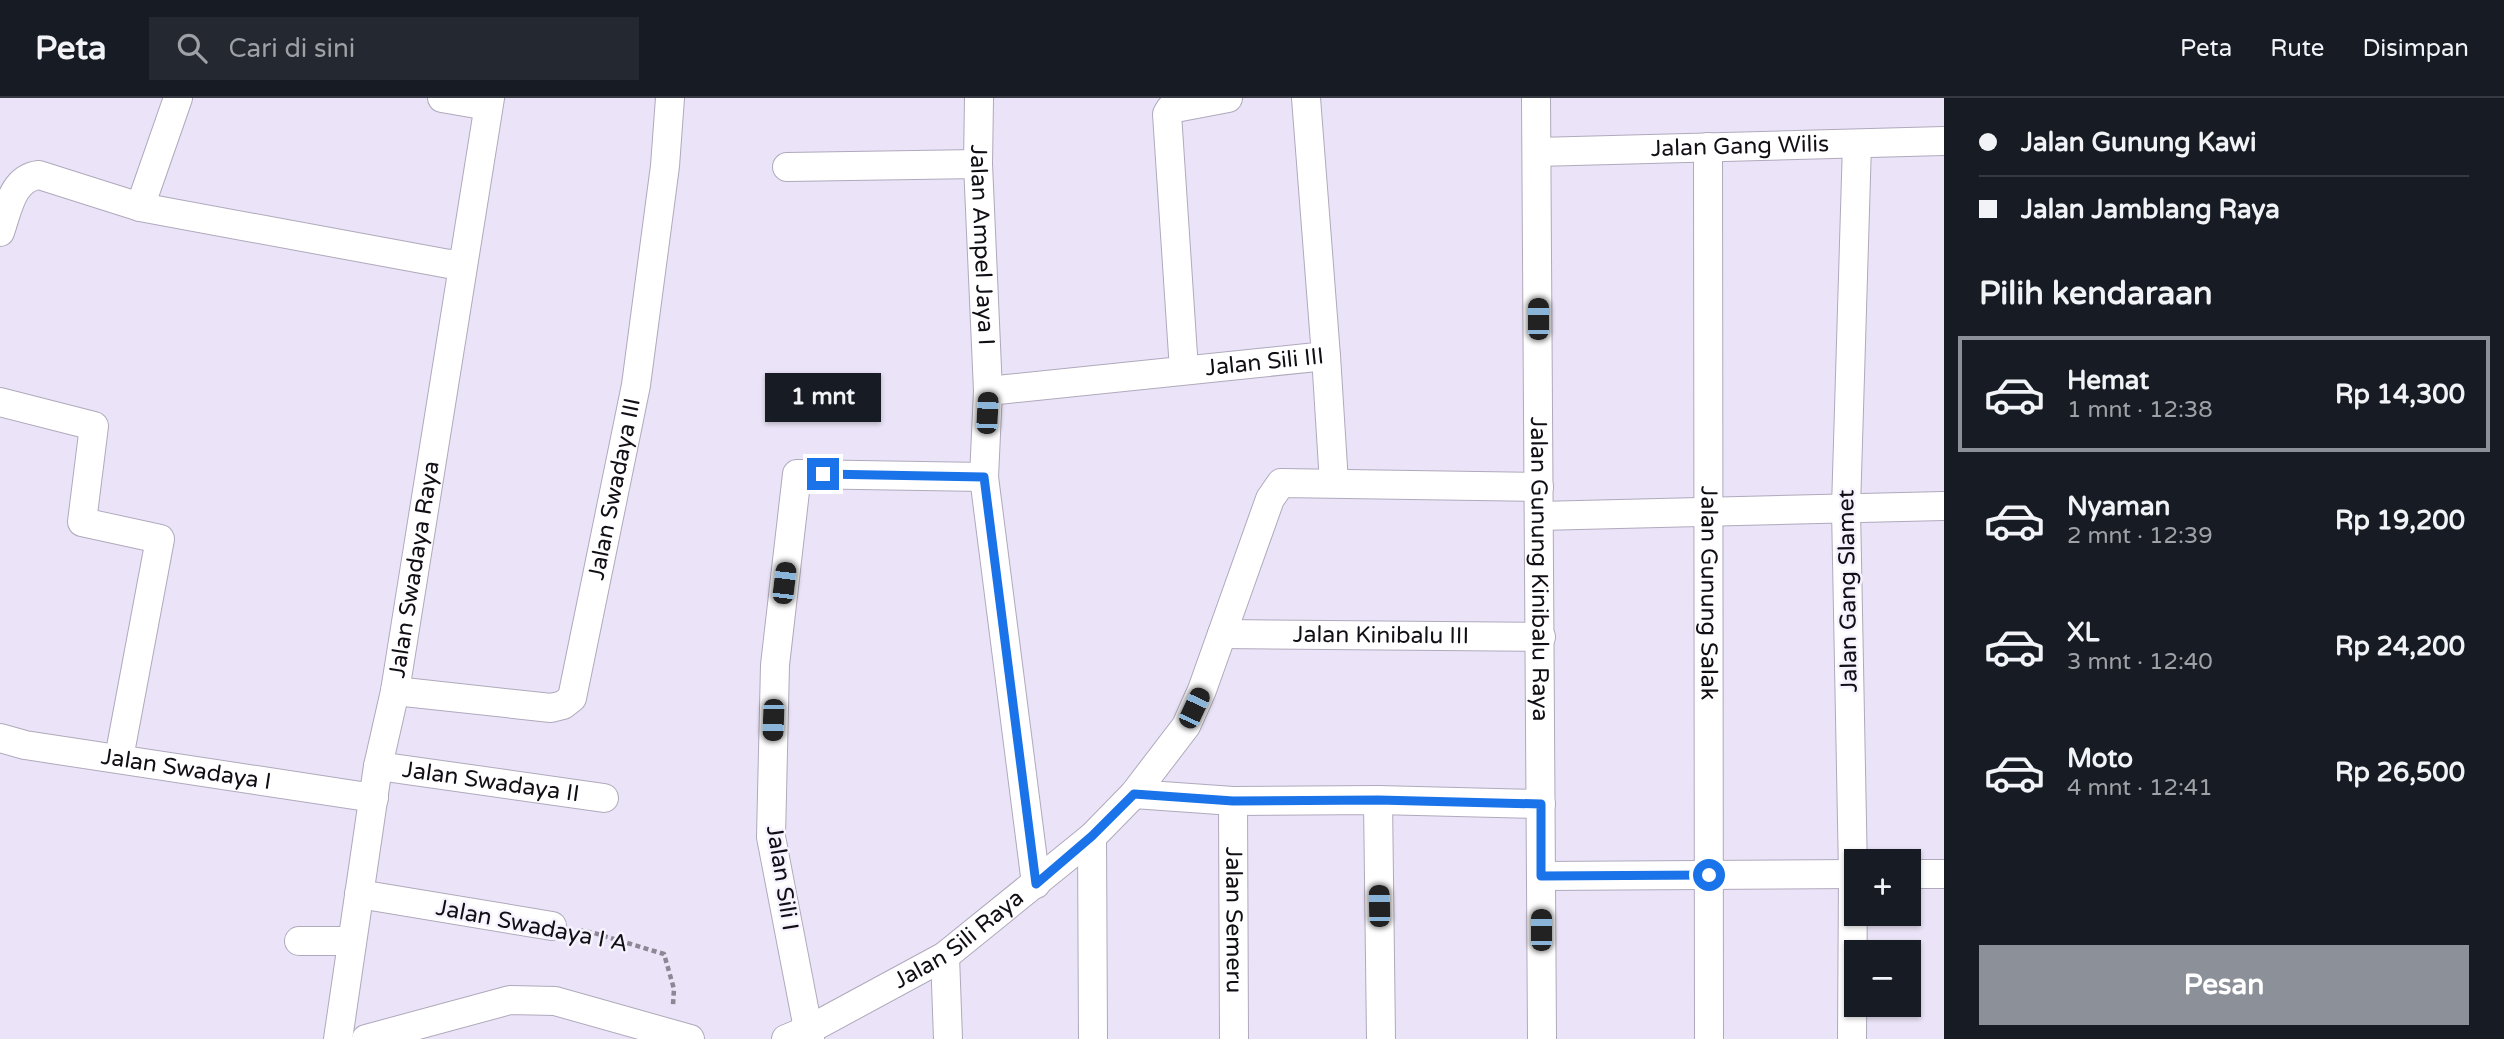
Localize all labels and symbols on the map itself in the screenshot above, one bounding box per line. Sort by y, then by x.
street label: Jalan Gang Wilis [1650,130,1830,163]
street label: Jalan Ampel Jaya I [964,144,1000,346]
car [1528,298,1549,340]
street label: Jalan Sili III [1204,342,1325,382]
callout: 1 mnt [765,372,881,422]
car [976,391,999,435]
street label: Jalan Swadaya III [582,396,647,582]
street label: Jalan Gunung Kinibalu Raya [1524,417,1554,721]
route end [807,458,839,490]
street label: Jalan Swadaya Raya [383,459,446,680]
street label: Jalan Gunung Salak [1694,486,1723,700]
street label: Jalan Gang Slamet [1832,489,1864,693]
car [772,561,797,605]
street label: Jalan Kinibalu III [1293,621,1469,650]
car [1176,685,1213,731]
car [762,699,785,741]
street label: Jalan Swadaya I [99,743,273,796]
street label: Jalan Swadaya II [401,756,581,808]
street label: Jalan Sili I [760,823,804,933]
street label: Jalan Semeru [1219,847,1248,993]
route start [1693,859,1725,891]
street label: Jalan Sili Raya [889,884,1030,995]
car [1369,885,1390,927]
street label: Jalan Swadaya I A [434,894,630,958]
car [1531,909,1552,951]

